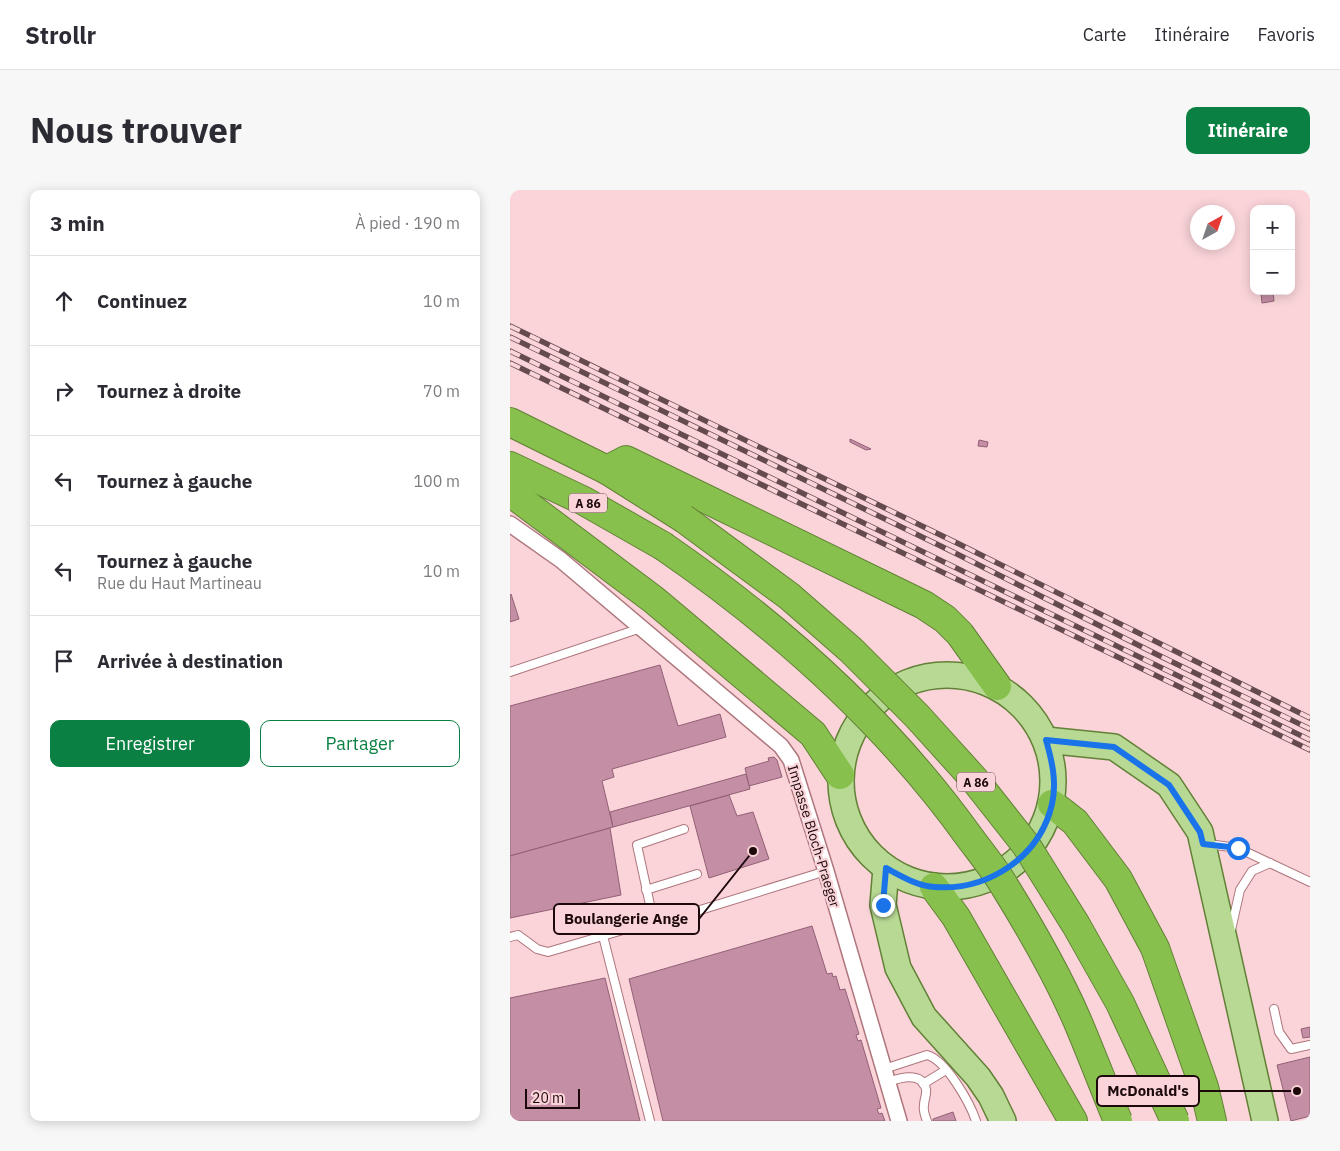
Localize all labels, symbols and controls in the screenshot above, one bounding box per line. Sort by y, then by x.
text: Strollr [25,19,96,51]
text: Carte [1083,23,1126,46]
text: Itinéraire [1154,23,1230,46]
text: Favoris [1258,23,1315,46]
text: Nous trouver [30,107,242,153]
button: Itinéraire [1186,107,1310,154]
north arrow [1190,205,1235,250]
map controls [1250,205,1295,295]
button: + [1250,205,1295,250]
text: 3 min [50,209,105,237]
text: À pied · 190 m [355,213,460,233]
button: − [1250,250,1295,295]
icon: ahead [50,287,78,315]
text: Continuez [97,289,187,313]
text: 10 m [423,291,460,311]
icon: right [50,377,78,405]
text: Tournez à droite [97,379,241,403]
text: 70 m [423,381,460,401]
icon: left [50,467,78,495]
text: Tournez à gauche [97,469,253,493]
text: 100 m [413,471,460,491]
road number: A 86 [569,494,607,512]
text: Tournez à gauche [97,549,253,573]
icon: left [50,557,78,585]
text: 10 m [423,561,460,581]
text: Rue du Haut Martineau [97,573,262,593]
icon: arrive [50,647,78,675]
text: Arrivée à destination [97,649,283,673]
button: Enregistrer [50,720,250,767]
button: Partager [260,720,460,767]
street label: Impasse Bloch-Praeger [784,763,844,909]
road number: A 86 [957,772,995,792]
route start [1227,837,1250,860]
route end [872,894,895,917]
callout: Boulangerie Ange [554,904,699,934]
text: Boulangerie Ange [564,909,688,928]
callout: McDonald's [1097,1076,1199,1106]
text: McDonald's [1107,1081,1189,1100]
scale bar [525,1086,580,1109]
text: 20 m [532,1089,564,1107]

